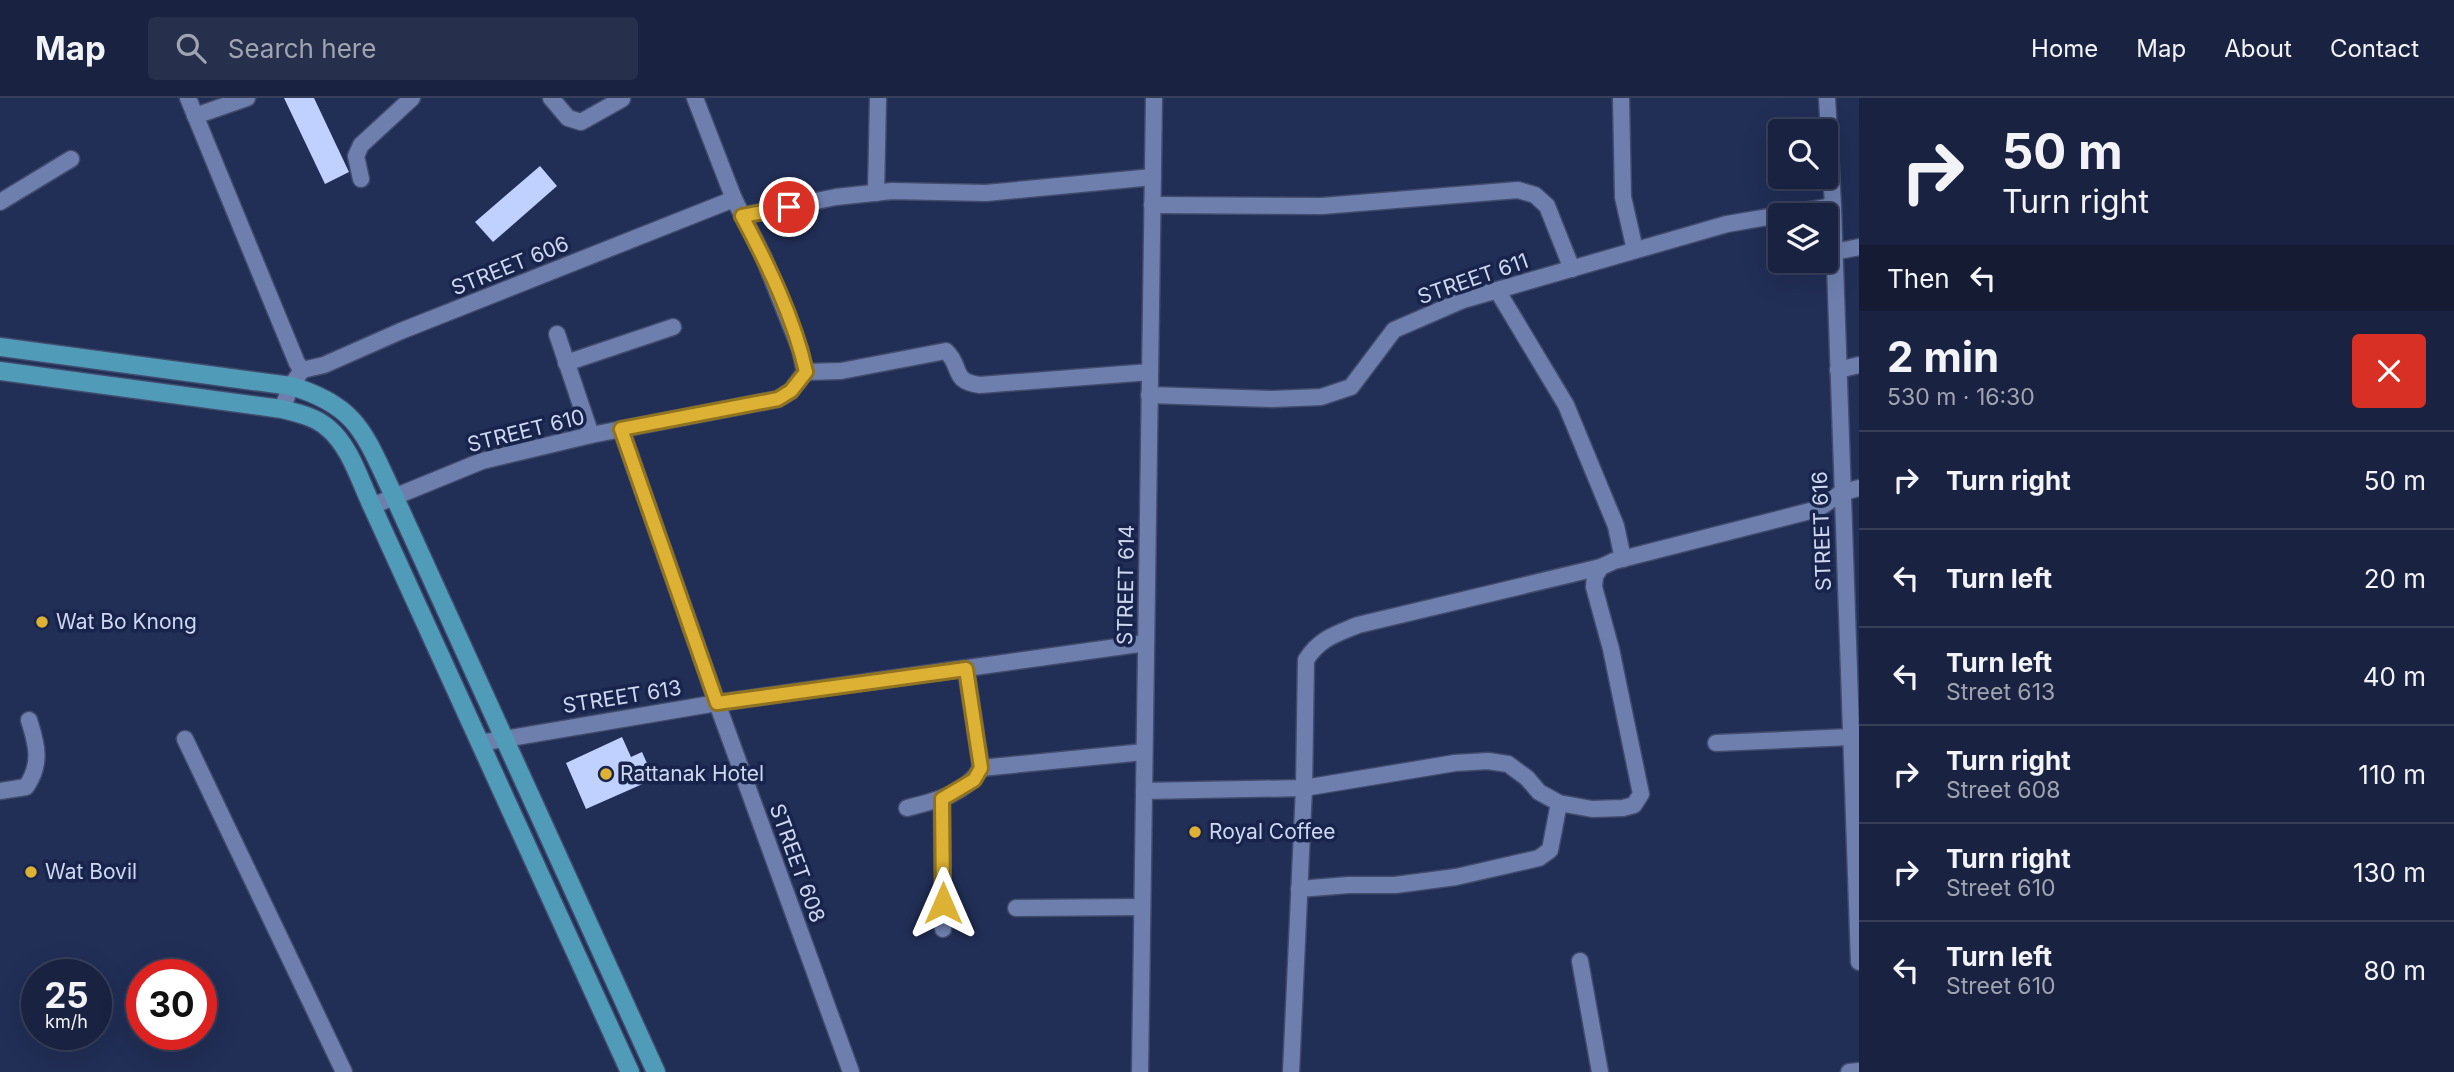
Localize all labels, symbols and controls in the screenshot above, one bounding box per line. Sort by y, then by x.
search box [148,17,638,80]
text: Map [35,28,106,68]
icon: search [172,29,210,67]
text: Search here [228,33,376,64]
text: Home [2031,34,2098,63]
text: Map [2136,34,2186,63]
text: About [2224,34,2292,63]
text: Contact [2330,34,2419,63]
map controls [1768,119,1838,273]
button: search [1768,119,1838,189]
text: 50 m [2002,122,2123,181]
icon: right [1887,126,1978,217]
pin [759,177,819,237]
text: Turn right [2002,182,2149,221]
icon: arrive [770,188,808,226]
button: layers [1768,203,1838,273]
street label: STREET 606 [447,231,572,300]
street label: STREET 611 [1414,248,1531,309]
icon: left [1964,259,2002,297]
text: Then [1887,263,1950,294]
text: 2 min [1887,331,1999,382]
button: close [2352,334,2426,408]
text: 530 m · 16:30 [1887,383,2035,411]
street label: STREET 610 [465,404,587,457]
icon: right [1887,461,1925,499]
text: Turn right [1946,465,2071,496]
text: 50 m [2364,465,2426,496]
street label: STREET 616 [1807,471,1836,591]
street label: STREET 614 [1112,525,1139,645]
icon: left [1887,559,1925,597]
text: Turn left [1946,563,2052,594]
text: 20 m [2364,563,2426,594]
place label: Wat Bo Knong [56,609,197,634]
marker: Wat Bo Knong [34,614,50,630]
text: Turn left [1946,647,2052,678]
icon: left [1887,657,1925,695]
text: 40 m [2363,661,2426,692]
street label: STREET 613 [561,675,683,718]
text: Street 613 [1946,678,2055,706]
text: Turn right [1946,745,2071,776]
icon: right [1887,755,1925,793]
text: 110 m [2358,759,2426,790]
place label: Rattanak Hotel [620,761,764,786]
marker: Rattanak Hotel [598,766,614,782]
text: Street 608 [1946,776,2060,804]
street label: STREET 608 [764,800,831,926]
place label: Royal Coffee [1209,819,1335,844]
marker: Royal Coffee [1187,824,1203,840]
text: Turn right [1946,843,2071,874]
icon: right [1887,853,1925,891]
text: 130 m [2353,857,2426,888]
place label: Wat Bovil [45,859,137,884]
marker: Wat Bovil [23,864,39,880]
position arrow [906,866,980,940]
text: Street 610 [1946,874,2056,902]
text: Turn left [1946,941,2052,972]
icon: left [1887,951,1925,989]
text: 80 m [2363,955,2426,986]
speed limit sign: 30 [126,959,217,1050]
text: Street 610 [1946,972,2056,1000]
text: 25 [44,974,89,1016]
text: km/h [45,1011,88,1032]

